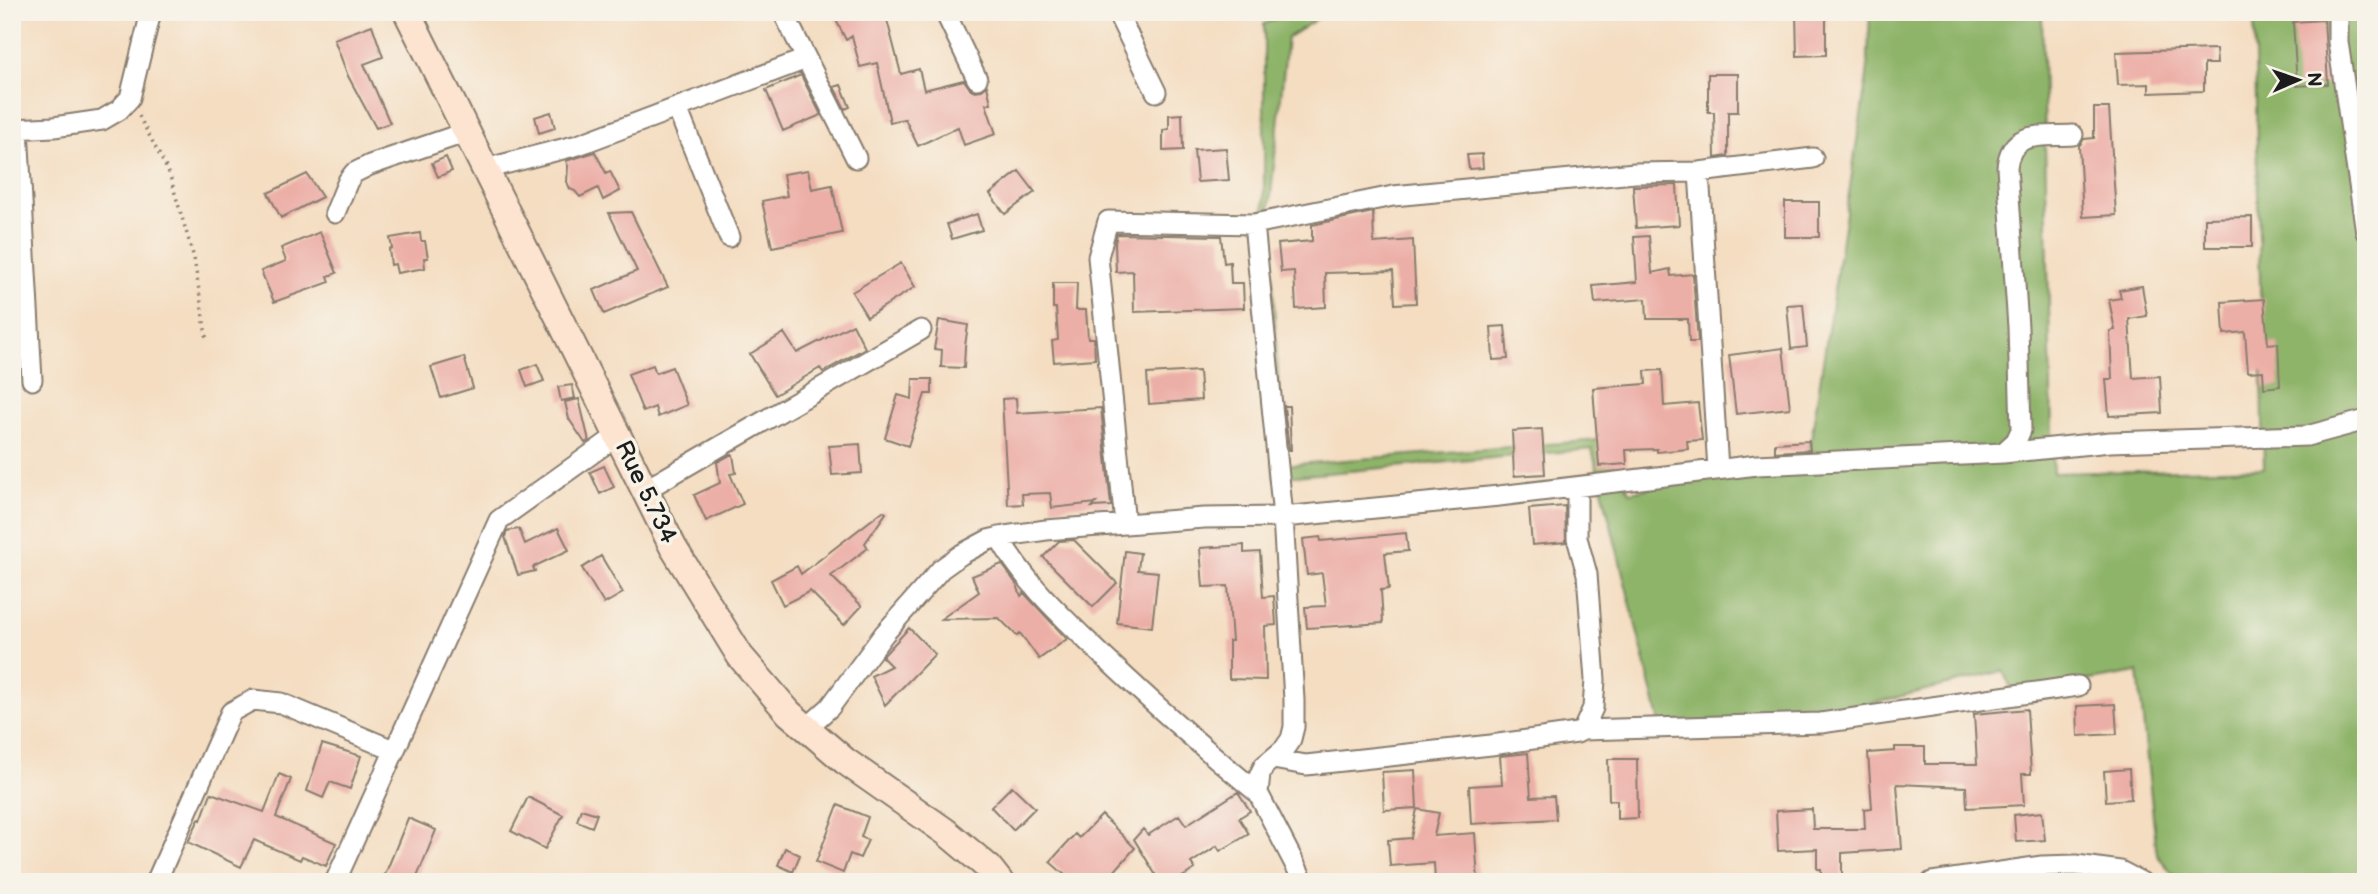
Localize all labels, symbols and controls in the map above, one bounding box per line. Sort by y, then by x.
north arrow [2262,46,2332,116]
text: N [2302,72,2325,87]
street label: Rue 5.734 [609,436,683,548]

